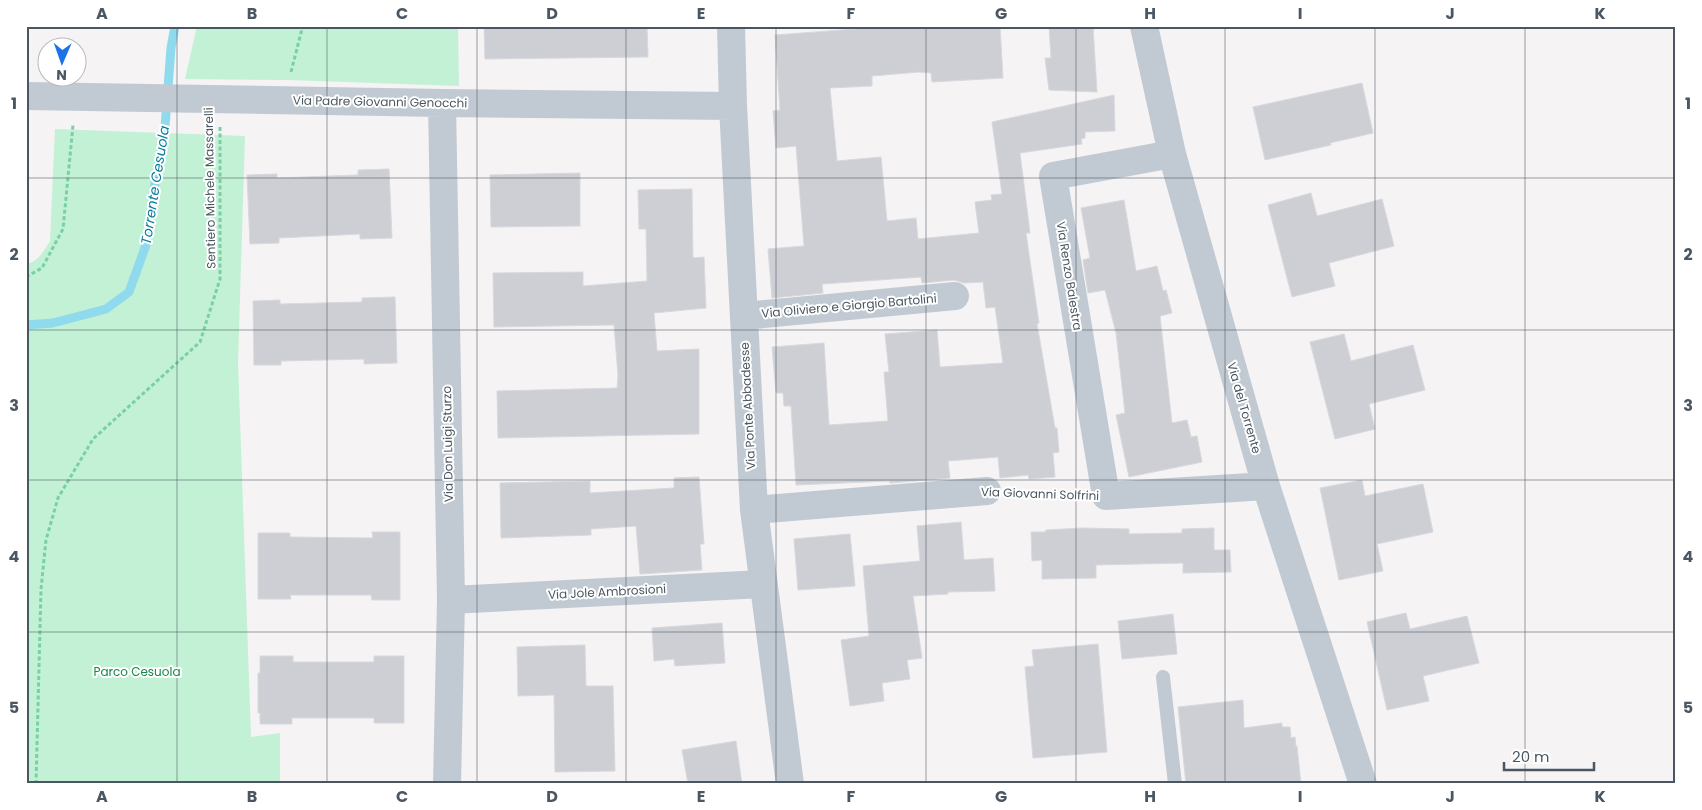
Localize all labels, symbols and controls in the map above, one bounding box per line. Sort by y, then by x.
text: A [96,2,108,25]
text: B [247,2,257,25]
text: C [396,2,408,25]
text: D [546,2,558,25]
text: E [697,2,705,25]
text: F [847,2,856,25]
text: G [995,2,1007,25]
text: H [1144,2,1156,25]
text: I [1298,2,1302,25]
text: J [1445,2,1455,25]
text: K [1594,2,1606,25]
north arrow [38,38,88,88]
text: N [56,65,67,85]
street label: Via Padre Giovanni Genocchi [293,91,467,112]
text: 1 [11,92,17,115]
text: 1 [1685,92,1691,115]
street label: Sentiero Michele Massarelli [200,107,219,269]
water label: Torrente Cesuola [136,124,174,246]
street label: Via Renzo Balestra [1052,220,1087,332]
text: 2 [9,243,19,266]
text: 2 [1683,243,1693,266]
street label: Via Oliviero e Giorgio Bartolini [761,289,937,322]
street label: Via Ponte Abbadesse [736,342,759,470]
street label: Via del Torrente [1223,360,1266,455]
street label: Via Don Luigi Sturzo [438,385,457,502]
text: 3 [9,394,19,417]
text: 3 [1683,394,1693,417]
street label: Via Giovanni Solfrini [981,483,1100,504]
text: 4 [9,545,20,568]
text: 4 [1683,545,1694,568]
street label: Via Jole Ambrosioni [547,580,667,603]
park label: Parco Cesuola [93,663,181,680]
text: 5 [9,696,19,719]
text: 5 [1683,696,1693,719]
scale bar [1504,740,1594,772]
text: 20 m [1512,746,1550,767]
text: A [96,785,108,808]
text: B [247,785,257,808]
text: C [396,785,408,808]
text: D [546,785,558,808]
text: E [697,785,705,808]
text: F [847,785,856,808]
text: G [995,785,1007,808]
text: H [1144,785,1156,808]
text: I [1298,785,1302,808]
text: J [1445,785,1455,808]
text: K [1594,785,1606,808]

